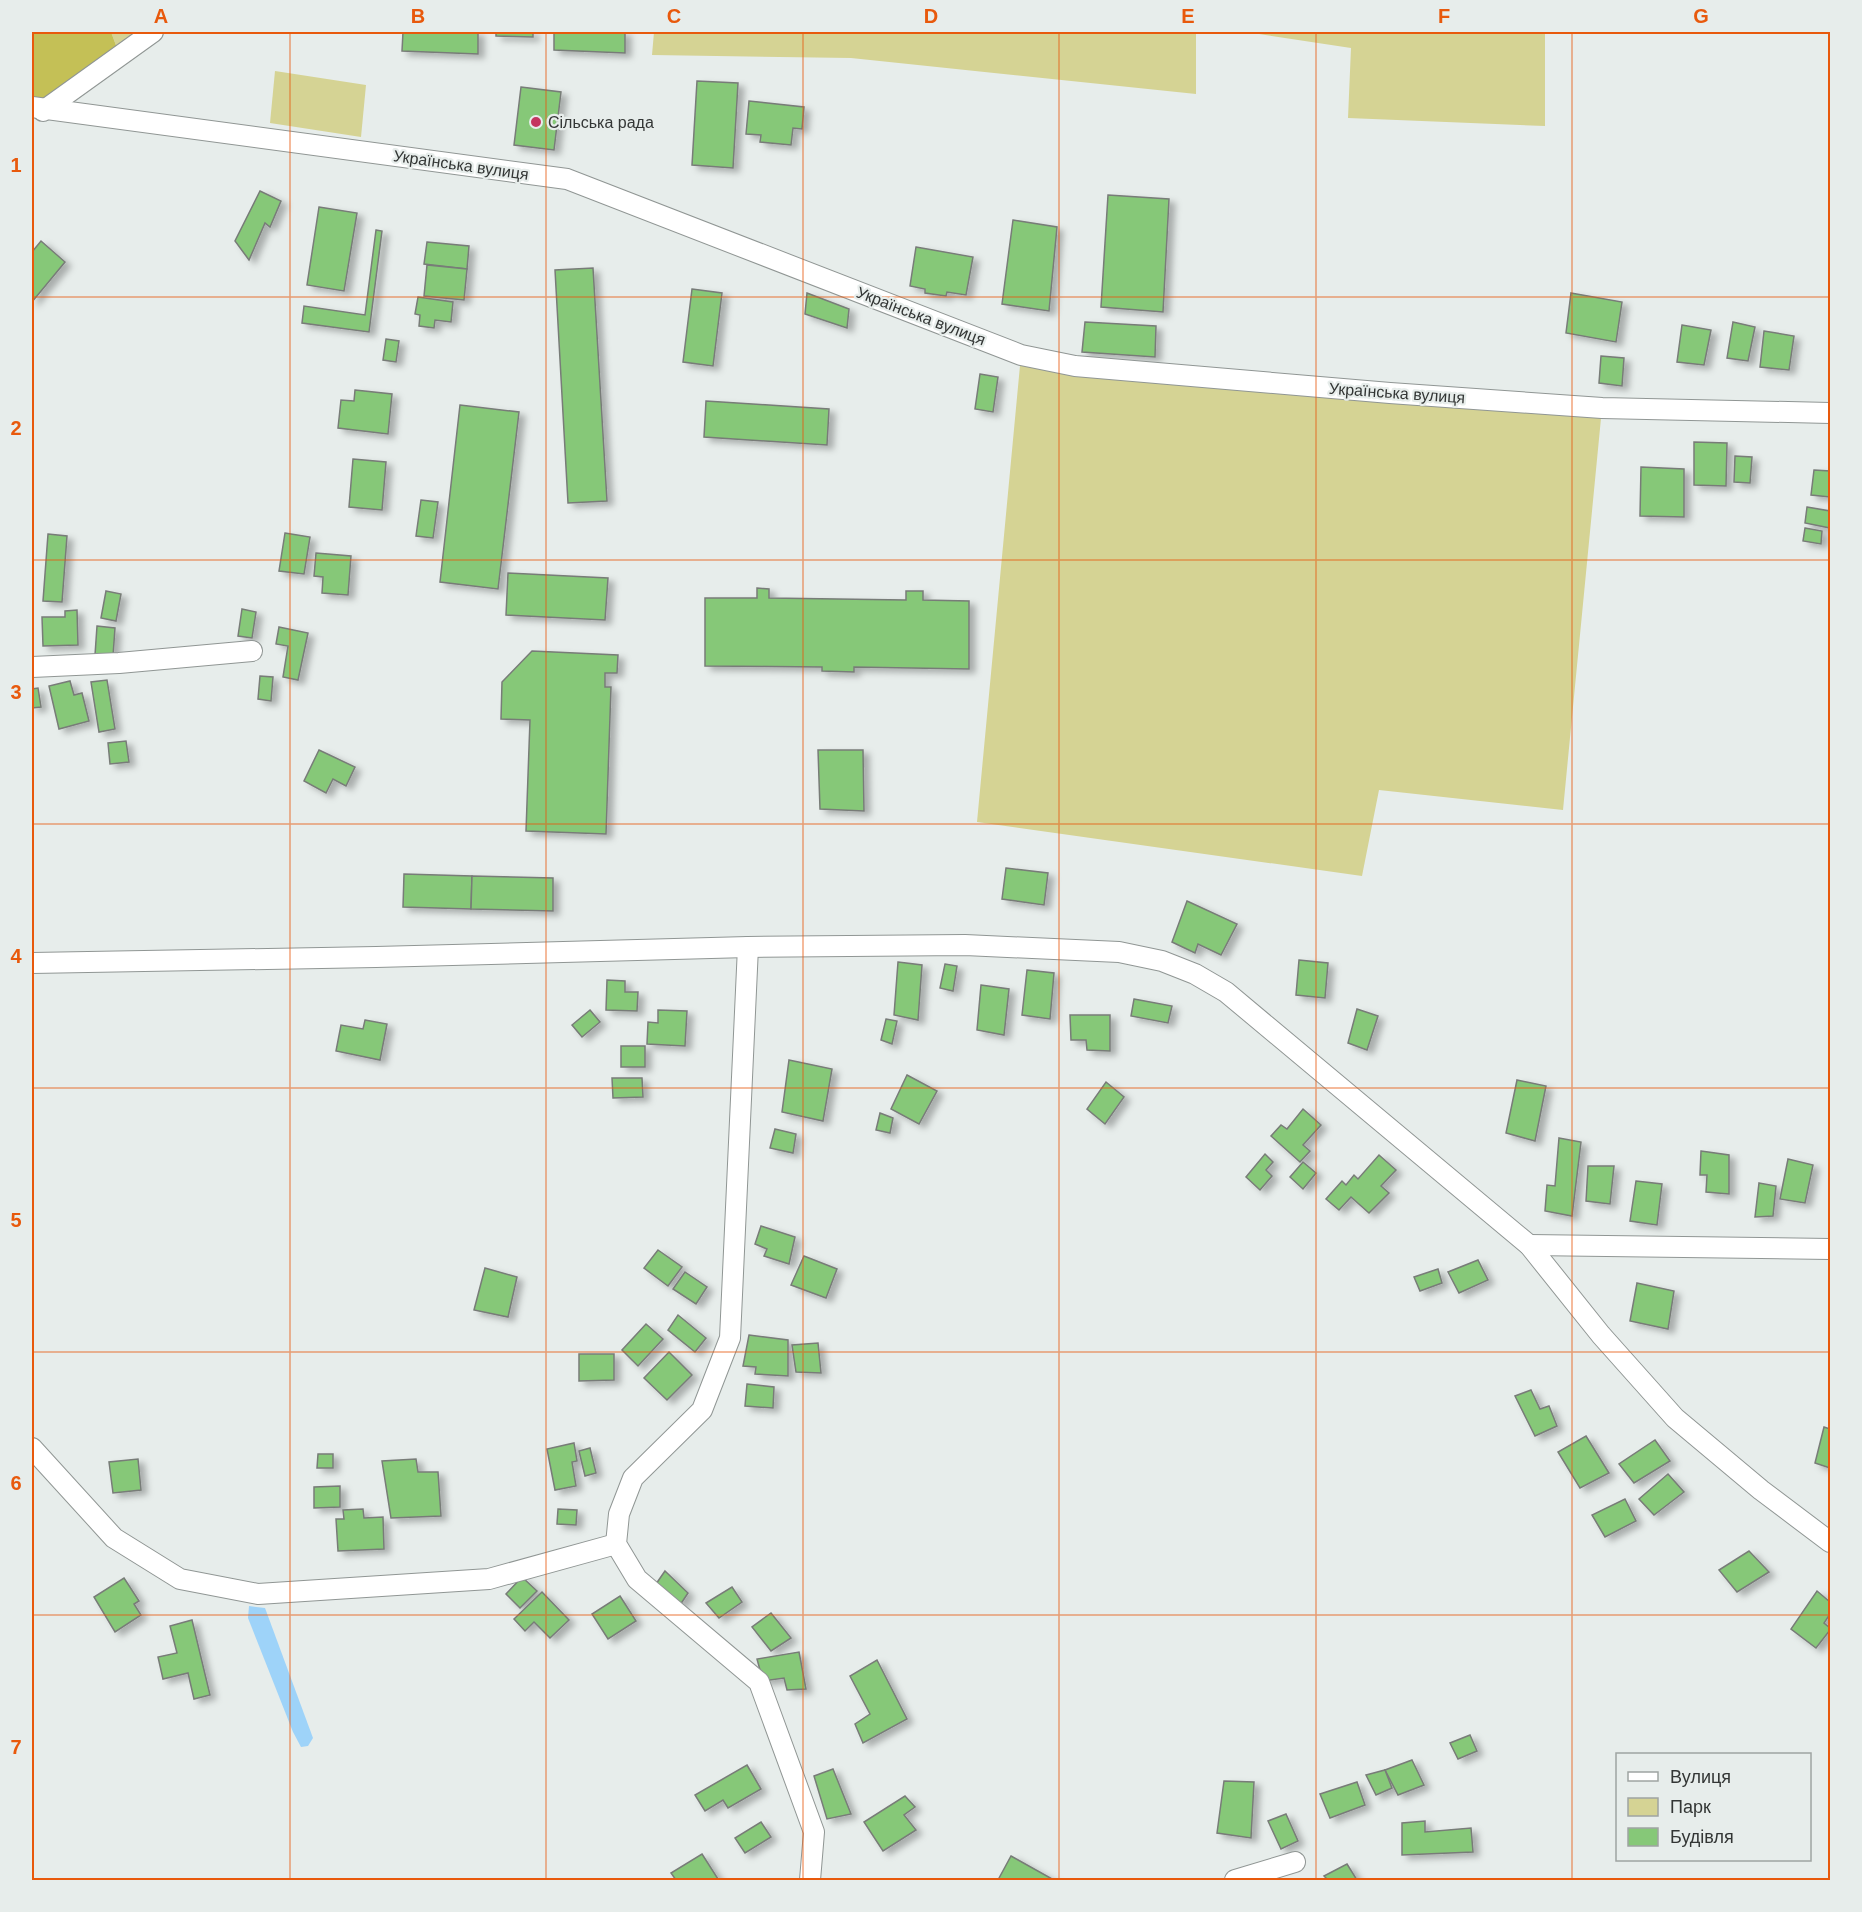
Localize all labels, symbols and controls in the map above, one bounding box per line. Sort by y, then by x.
text: A [154,5,168,27]
text: B [411,5,425,27]
text: C [667,5,681,27]
text: D [924,5,938,27]
text: E [1181,5,1195,27]
text: F [1438,5,1450,27]
text: G [1693,5,1709,27]
place label: Сільська рада [548,114,654,131]
marker: Сільська рада [529,115,543,129]
street label: Українська вулиця [392,147,530,183]
text: 1 [10,154,22,176]
street label: Українська вулиця [854,284,988,348]
street label: Українська вулиця [1328,380,1466,406]
text: 2 [10,417,22,439]
text: 3 [10,681,22,703]
text: 4 [10,945,22,967]
text: 5 [10,1209,22,1231]
text: 6 [10,1472,22,1494]
text: 7 [10,1736,22,1758]
legend [1616,1753,1811,1861]
text: Вулиця [1670,1767,1731,1787]
text: Парк [1670,1797,1711,1817]
text: Будівля [1670,1827,1734,1847]

